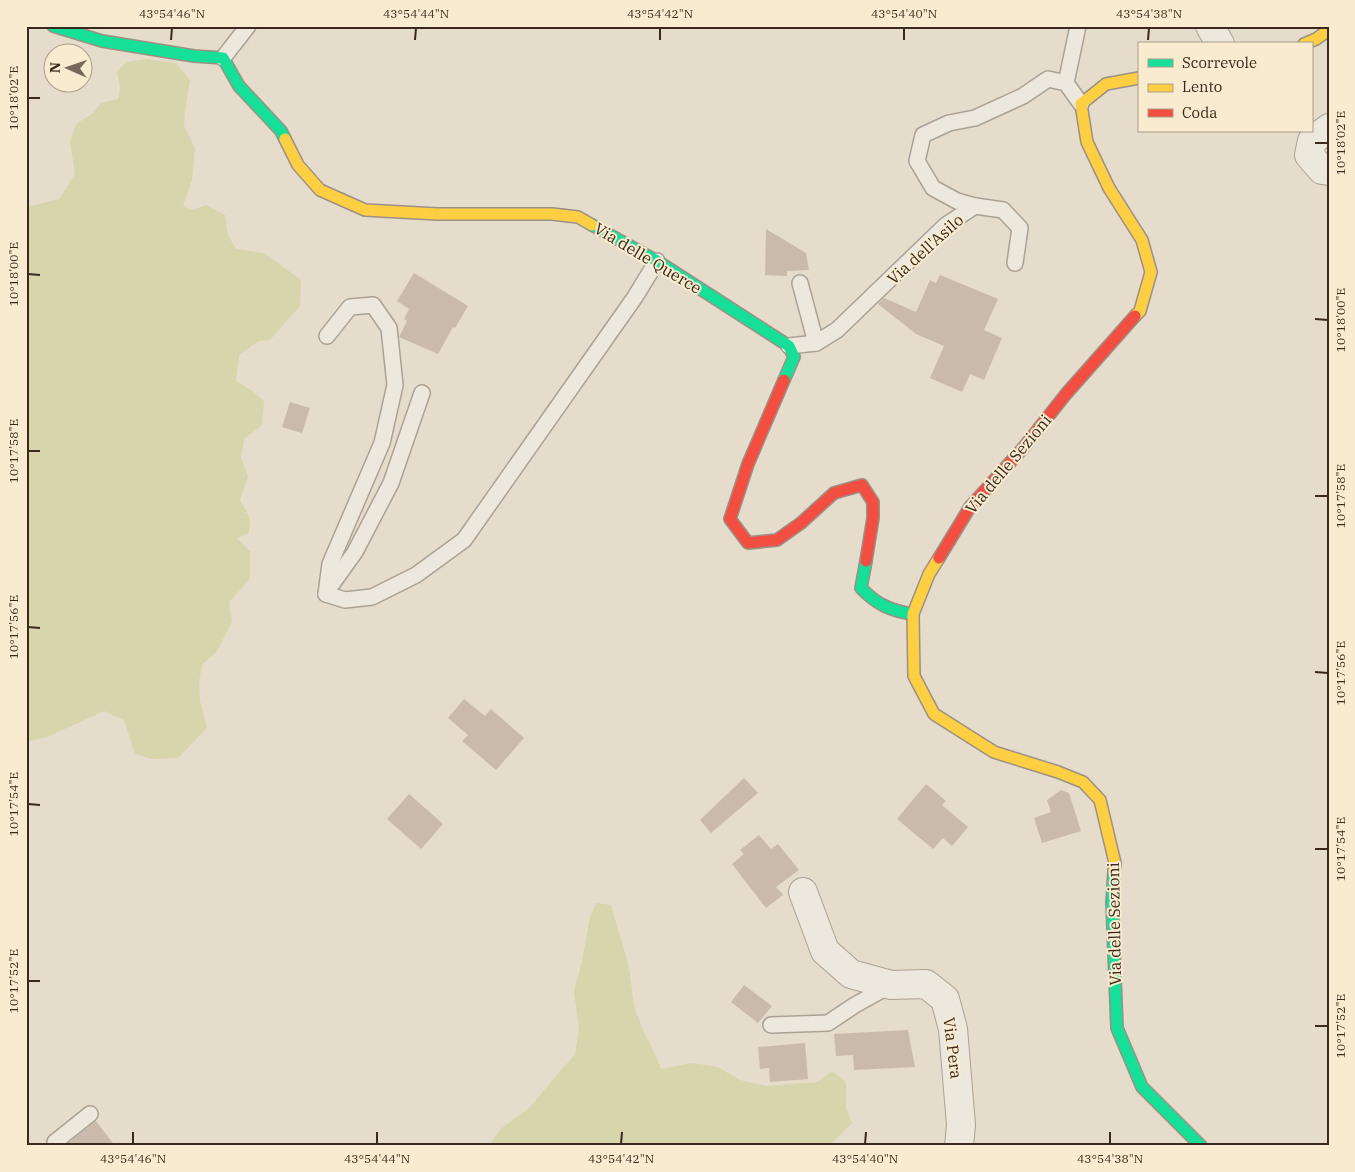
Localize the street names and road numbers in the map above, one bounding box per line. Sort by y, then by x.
street label: Via dell'Asilo [883,210,967,288]
street label: Via delle Querce [591,218,705,298]
street label: Via delle Sezioni [961,410,1055,518]
street label: Via delle Sezioni [1103,862,1125,986]
street label: Via Pera [939,1016,967,1080]

